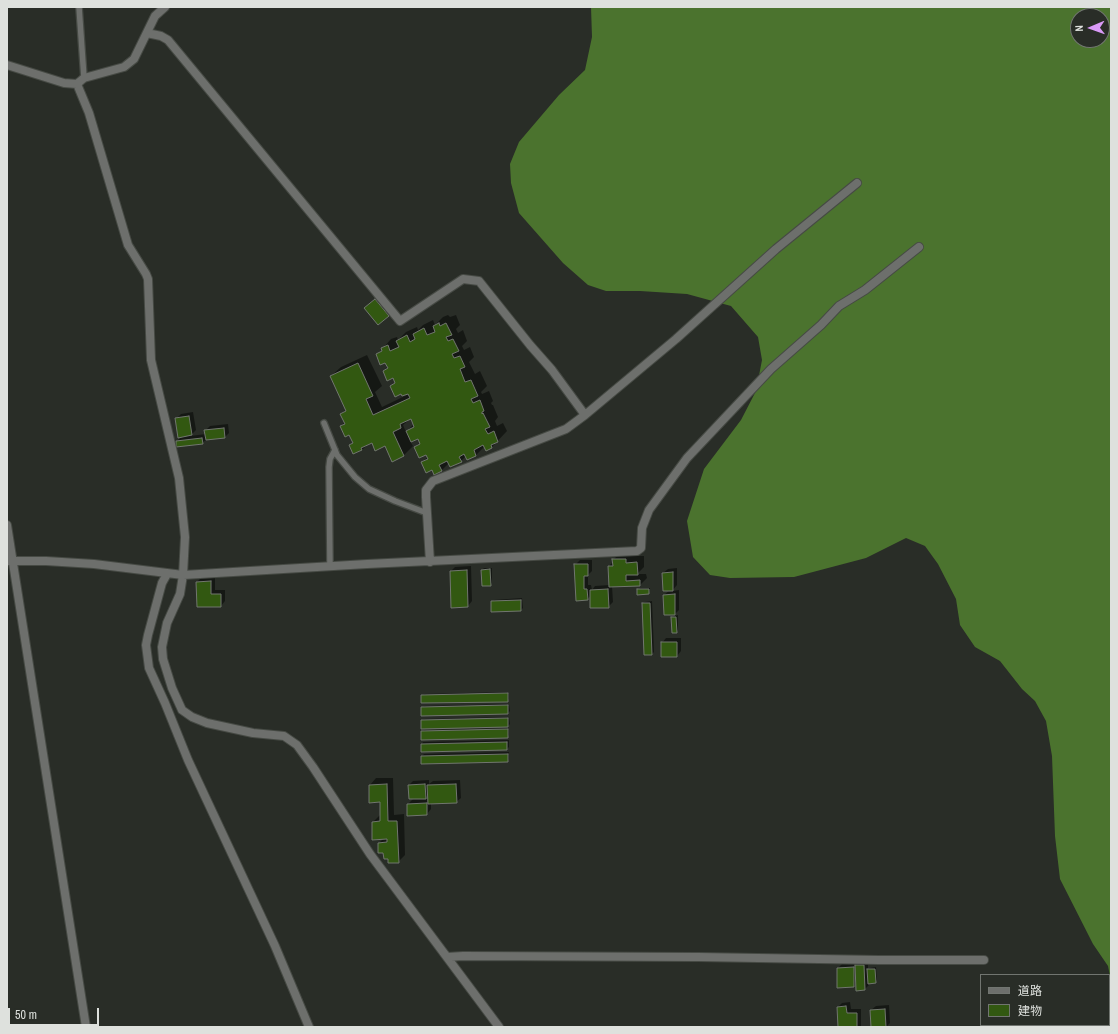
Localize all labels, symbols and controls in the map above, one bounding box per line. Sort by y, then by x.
north arrow [1070,8,1110,48]
text: N [1072,25,1086,32]
legend [980,974,1110,1026]
text: 道路 [1018,983,1042,999]
scale bar [10,1000,101,1026]
text: 建物 [1018,1003,1042,1019]
text: 50 m [15,1007,37,1023]

